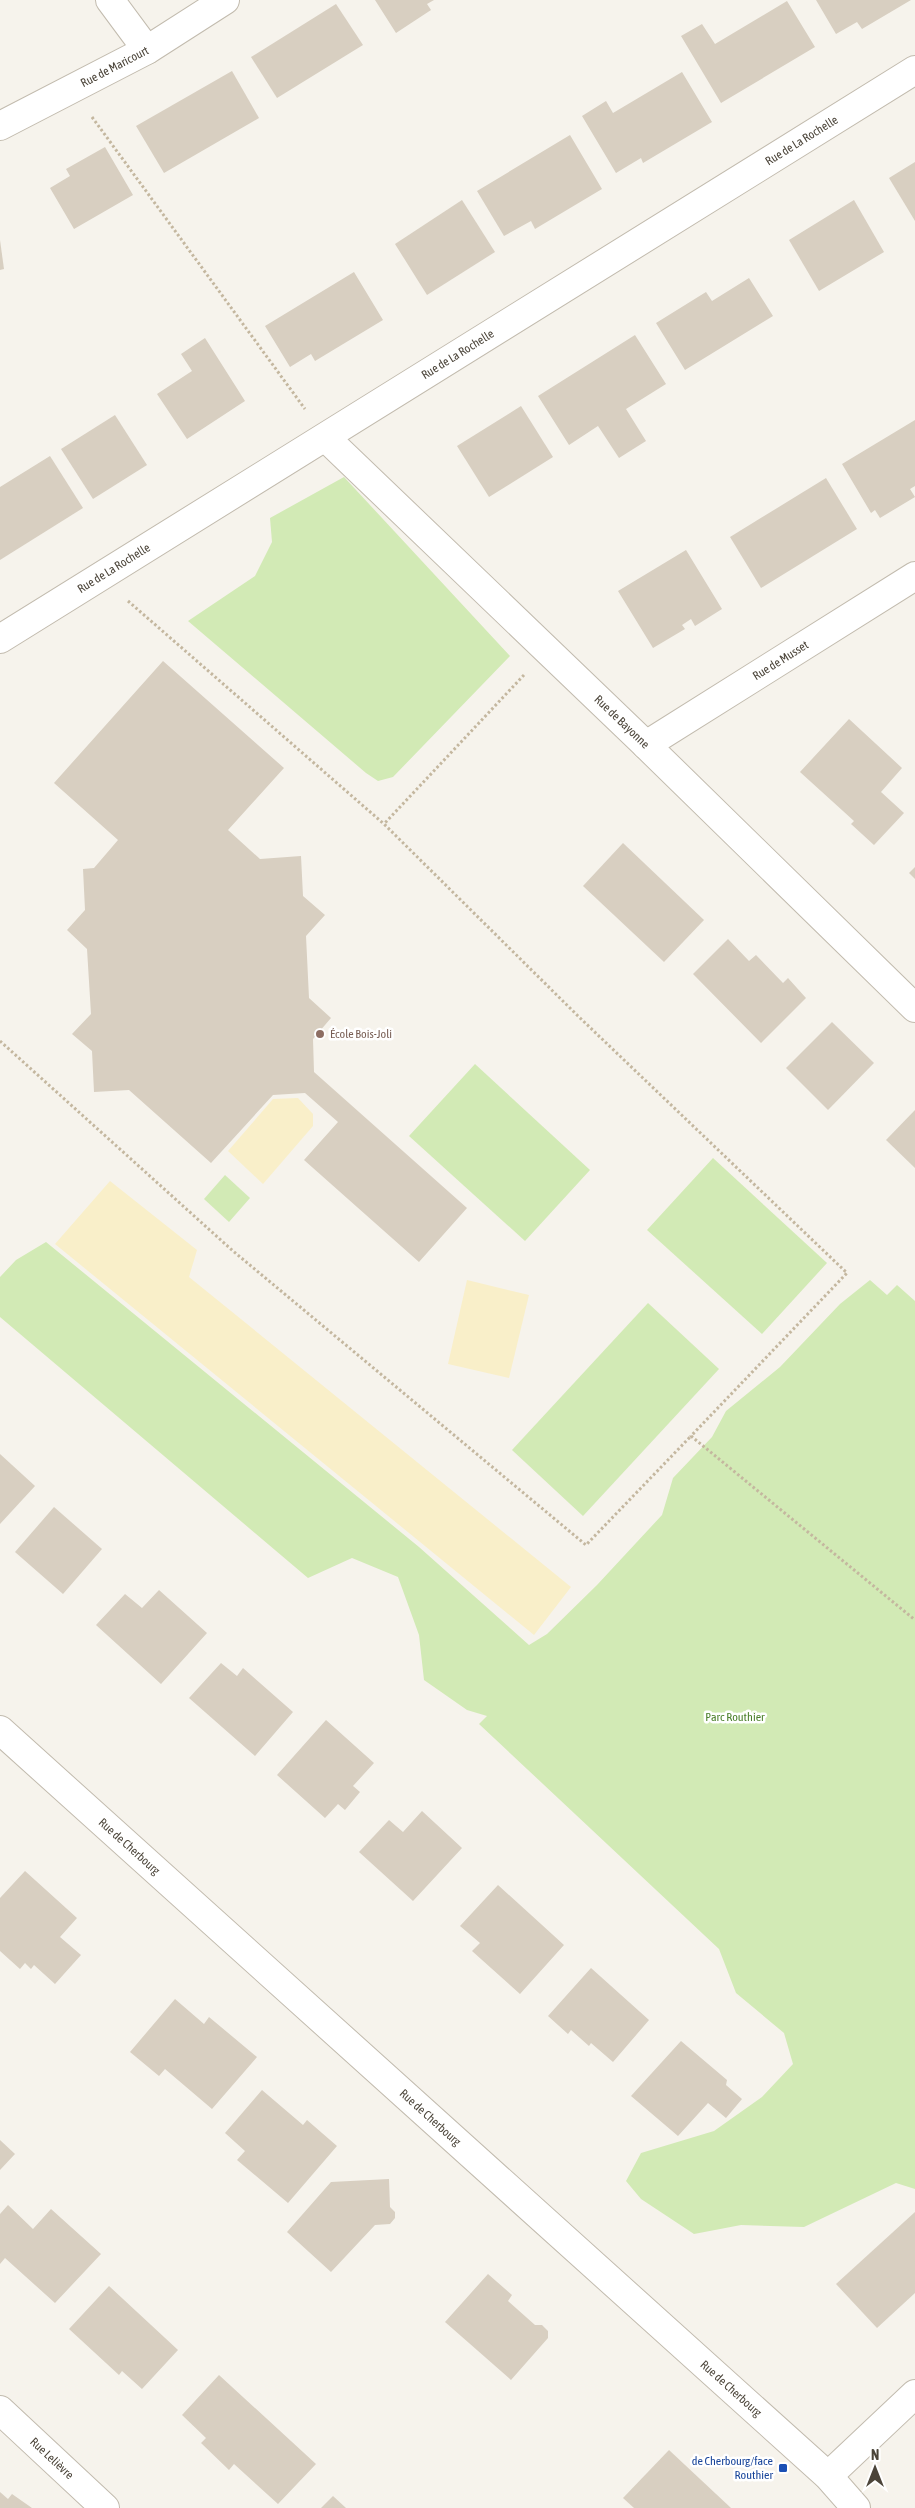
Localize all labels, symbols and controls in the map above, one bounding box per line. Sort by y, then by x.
street label: Rue de Maricourt [78,43,151,90]
street label: Rue de La Rochelle [763,113,840,168]
street label: Rue de La Rochelle [419,327,497,382]
street label: Rue de La Rochelle [75,540,153,596]
street label: Rue de Musset [750,637,811,683]
street label: Rue de Bayonne [592,692,652,751]
place label: École Bois-Joli [330,1027,392,1041]
marker: École Bois-Joli [314,1028,326,1040]
park label: Parc Routhier [705,1710,765,1724]
street label: Rue de Cherbourg [96,1815,163,1878]
street label: Rue de Cherbourg [397,2086,464,2149]
street label: Rue de Cherbourg [698,2358,765,2420]
street label: Rue Lelièvre [27,2435,77,2482]
north arrow [850,2443,900,2493]
text: N [871,2447,879,2463]
place label: de Cherbourg/face Routhier [692,2454,773,2482]
marker: de Cherbourg/face Routhier [777,2462,789,2474]

